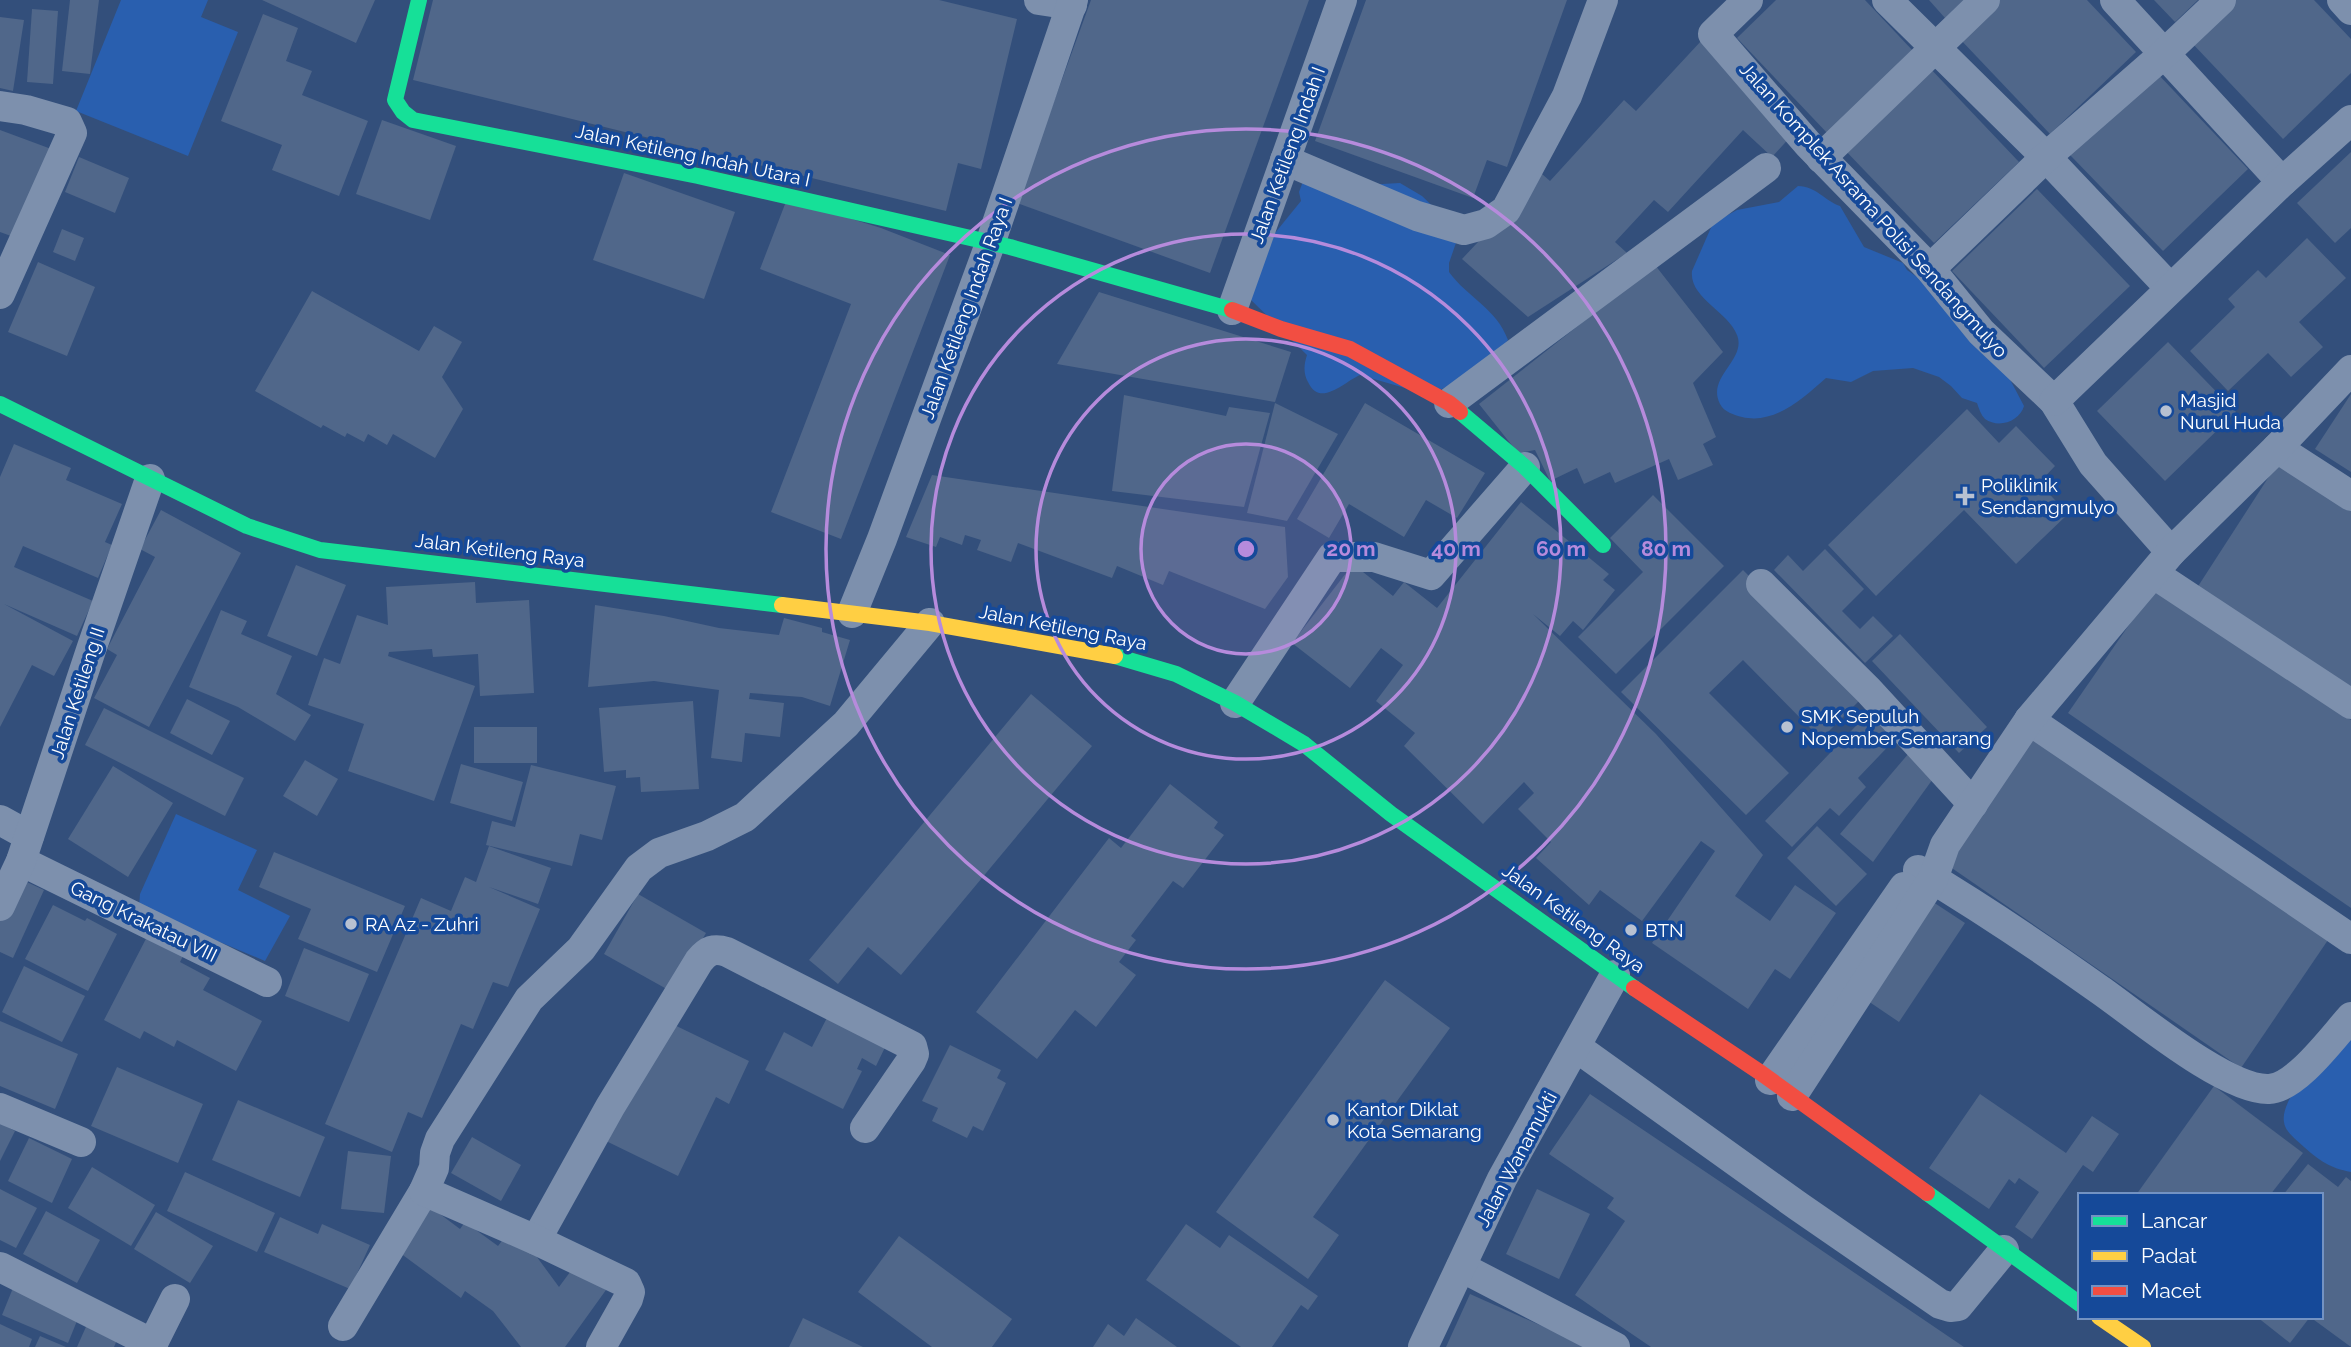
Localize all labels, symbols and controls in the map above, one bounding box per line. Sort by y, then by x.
street label: Jalan Komplek Asrama Polisi Sendangmulyo [1736,58,2012,362]
street label: Jalan Ketileng Indah I [1245,64,1329,246]
street label: Jalan Ketileng Indah Utara I [574,119,812,191]
street label: Jalan Ketileng Indah Raya I [916,194,1016,422]
place label: Masjid Nurul Huda [2180,389,2281,433]
marker: Masjid Nurul Huda [2158,403,2174,419]
place label: Poliklinik Sendangmulyo [1981,474,2115,518]
marker: Poliklinik Sendangmulyo [1955,486,1975,506]
street label: Jalan Ketileng Raya [414,529,586,571]
text: 20 m [1326,536,1376,561]
text: 40 m [1431,536,1481,561]
text: 60 m [1536,536,1586,561]
text: 80 m [1641,536,1691,561]
centre of rings [1234,537,1258,561]
street label: Jalan Ketileng Raya [977,600,1149,654]
street label: Jalan Ketileng II [45,624,109,762]
place label: SMK Sepuluh Nopember Semarang [1801,705,1991,749]
marker: SMK Sepuluh Nopember Semarang [1779,719,1795,735]
street label: Jalan Ketileng Raya [1498,859,1650,977]
street label: Gang Krakatau VIII [67,876,221,966]
place label: RA Az - Zuhri [365,913,479,935]
marker: RA Az - Zuhri [343,916,359,932]
place label: BTN [1645,919,1684,941]
marker: BTN [1623,922,1639,938]
street label: Jalan Wanamukti [1471,1088,1561,1230]
place label: Kantor Diklat Kota Semarang [1347,1098,1482,1142]
marker: Kantor Diklat Kota Semarang [1325,1112,1341,1128]
legend [2078,1193,2323,1319]
text: Lancar [2141,1208,2208,1233]
text: Padat [2141,1243,2197,1268]
text: Macet [2141,1278,2201,1303]

